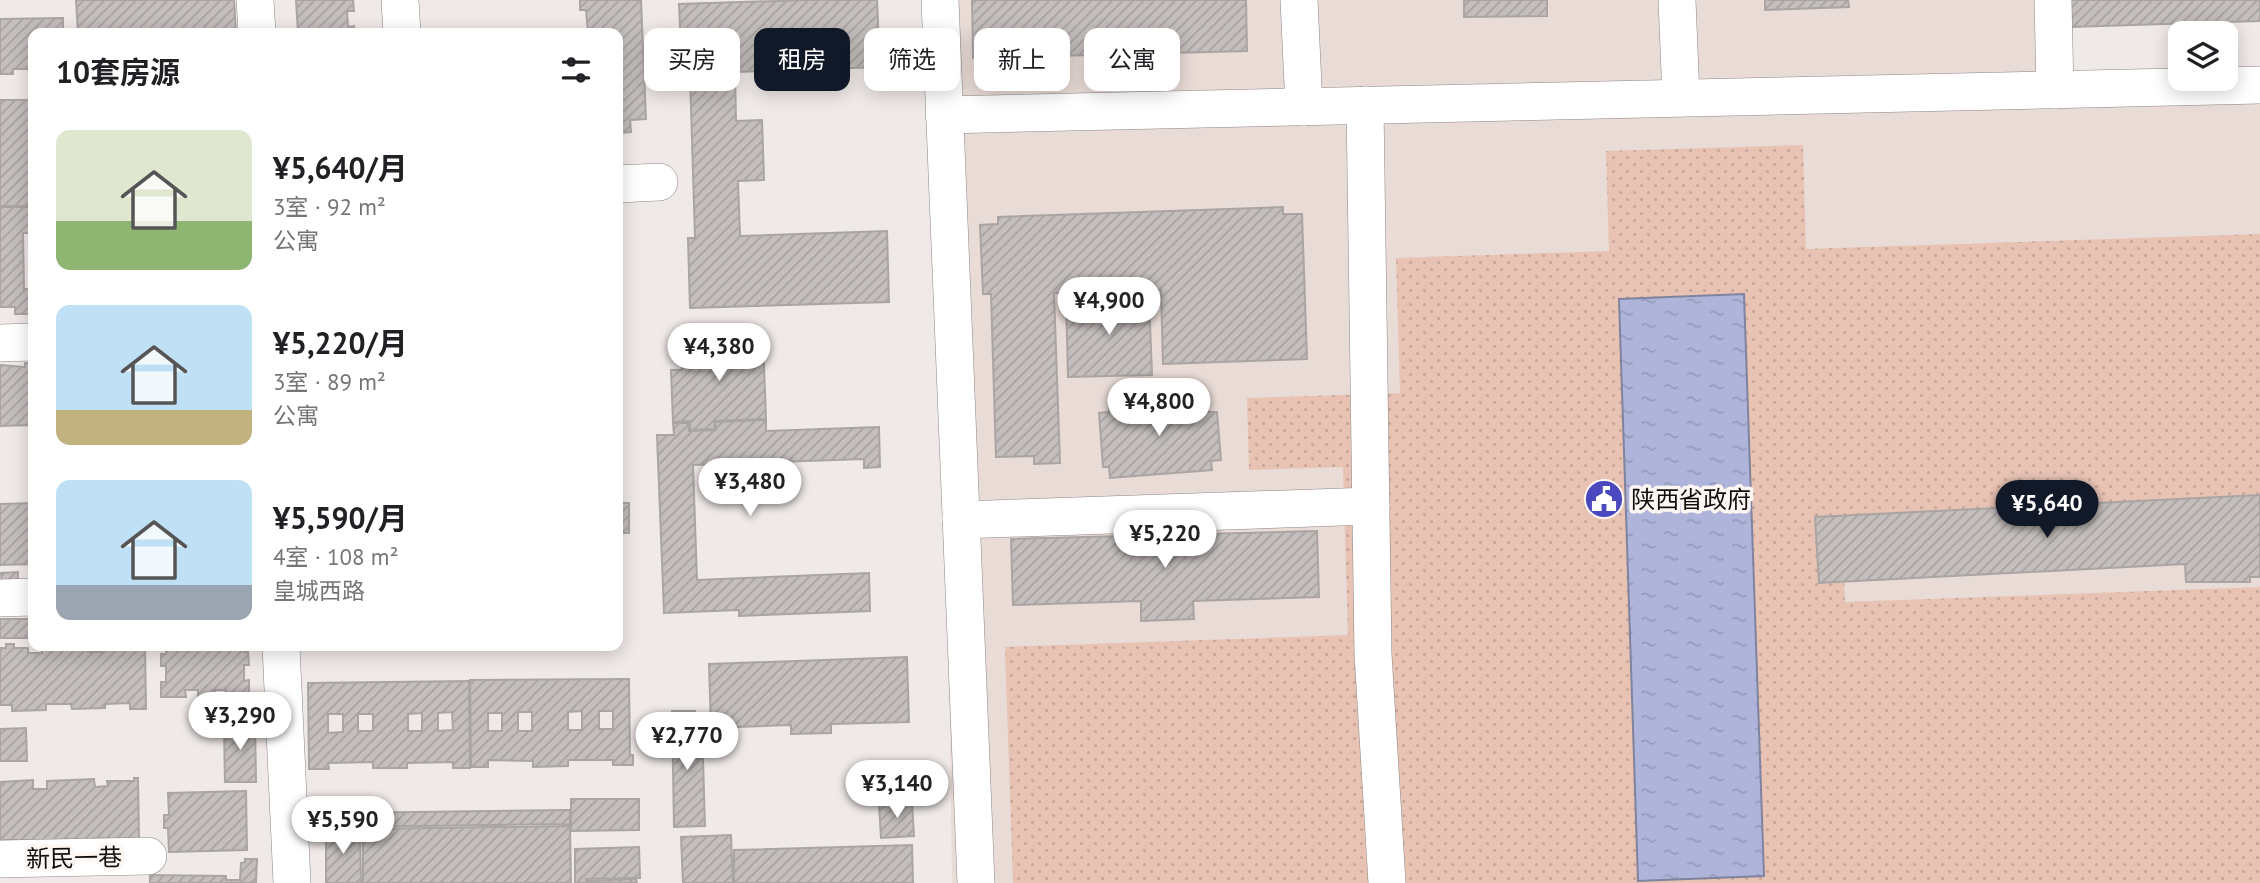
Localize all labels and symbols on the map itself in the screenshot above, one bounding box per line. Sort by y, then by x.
pin: ¥4,900 [1052,278,1166,337]
pin: ¥4,380 [662,324,776,383]
pin: ¥4,800 [1102,378,1216,438]
pin: ¥3,480 [693,458,807,518]
public building icon: 陕西省政府 [1583,478,1625,520]
pin: ¥5,640 [1990,480,2104,540]
place label: 陕西省政府 [1631,484,1751,515]
pin: ¥5,220 [1108,510,1222,570]
pin: ¥3,290 [183,692,297,752]
pin: ¥2,770 [630,712,744,772]
pin: ¥3,140 [840,760,954,820]
pin: ¥5,590 [286,796,400,856]
street label: 新民一巷 [26,842,122,874]

